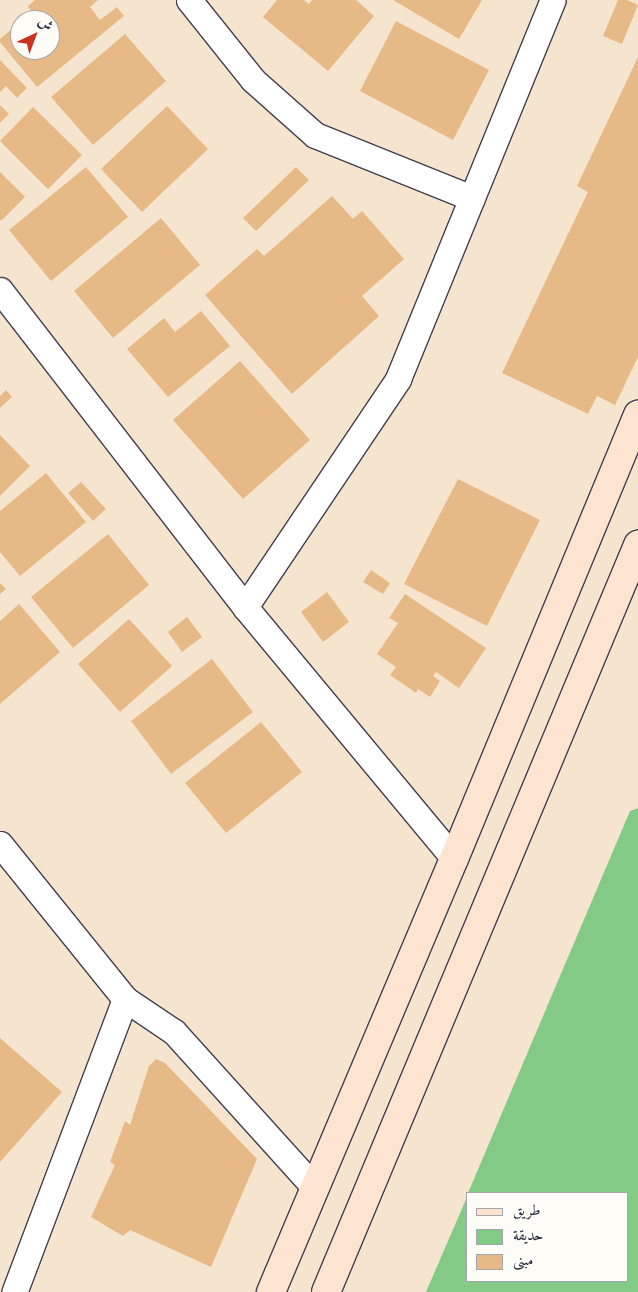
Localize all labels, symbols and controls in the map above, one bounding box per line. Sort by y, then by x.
north arrow [10,10,60,60]
text: ش [33,13,56,36]
legend [466,1192,628,1282]
text: طريق [513,1201,540,1222]
text: حديقة [513,1226,543,1247]
text: مبنى [513,1251,533,1272]

